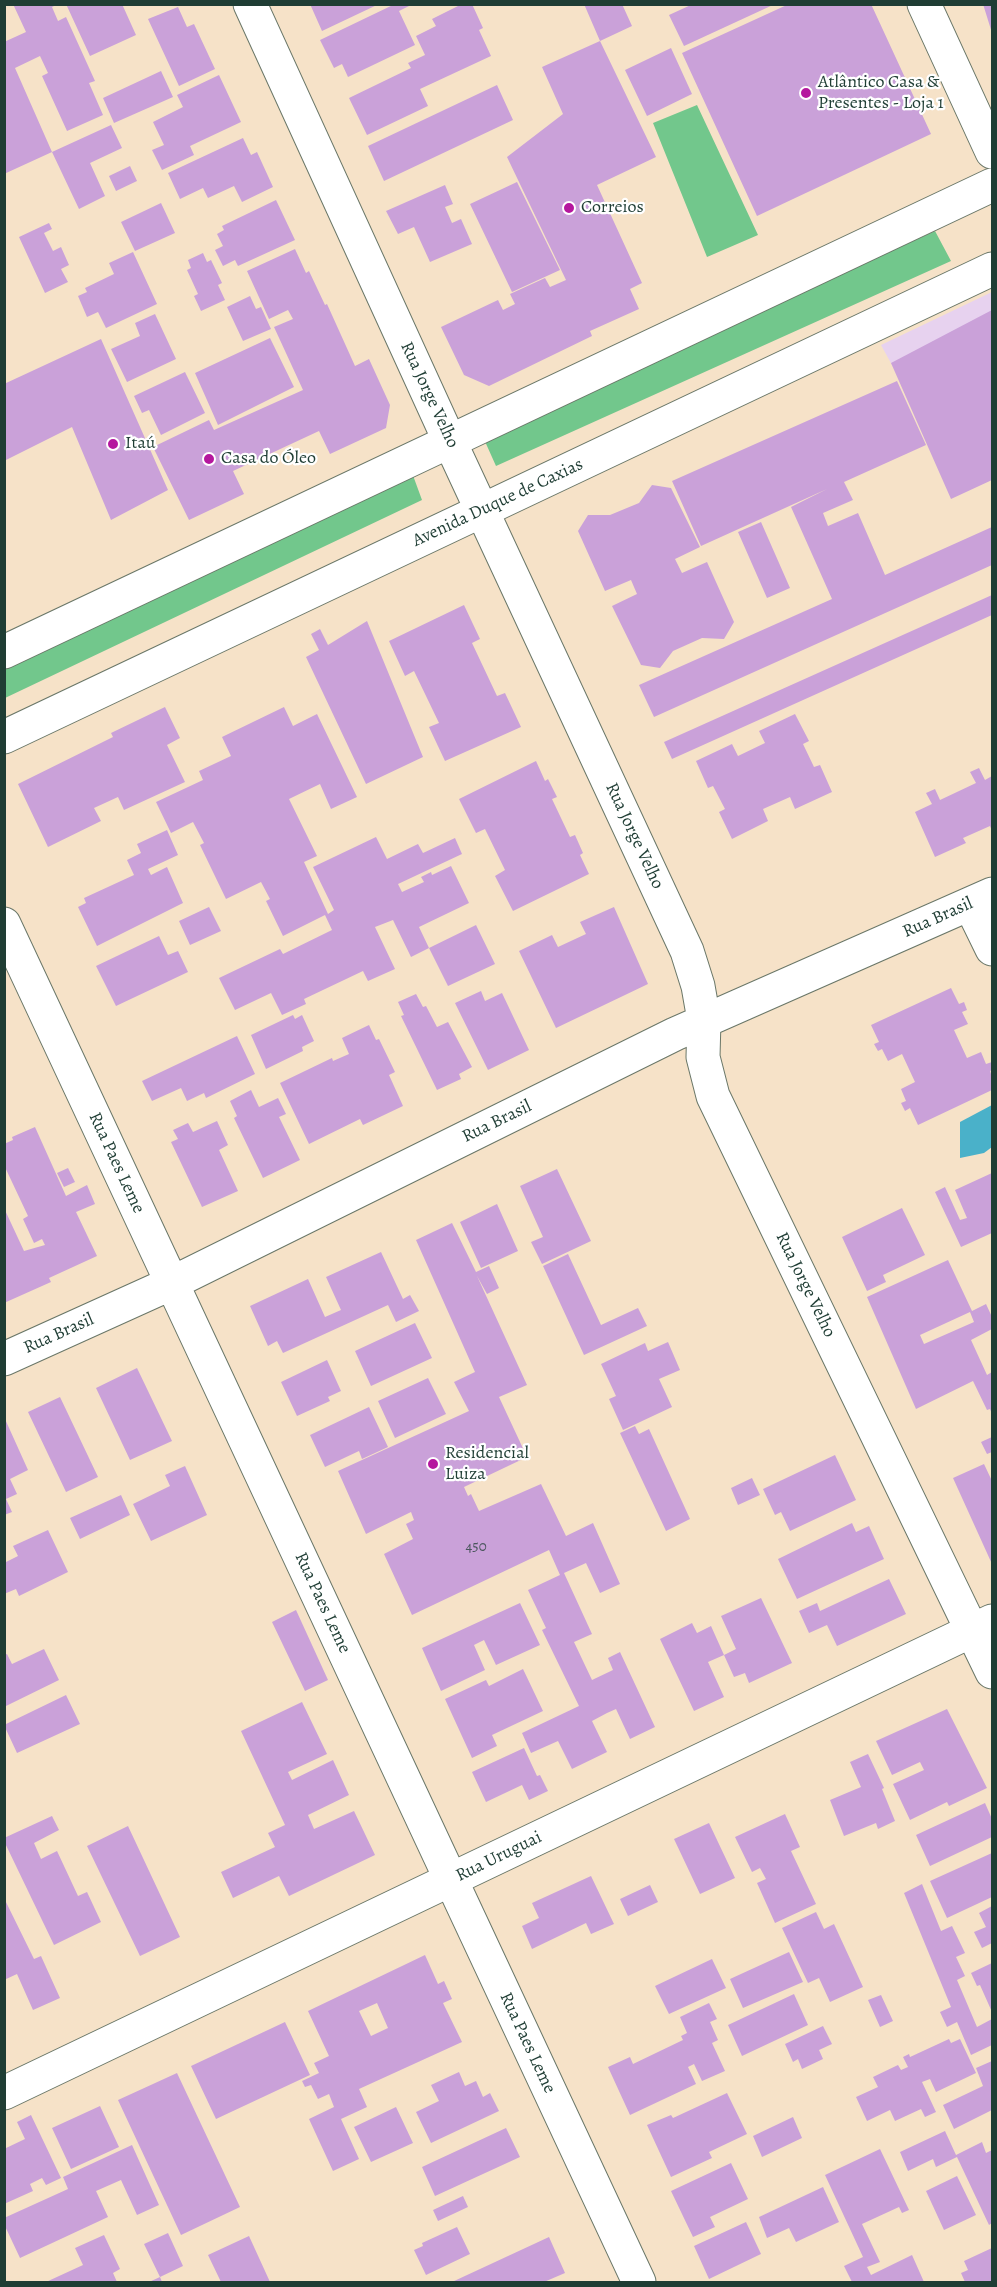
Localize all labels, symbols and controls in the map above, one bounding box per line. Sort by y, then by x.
place label: Atlântico Casa & Presentes - Loja 1 [818,72,944,115]
marker: Atlântico Casa & Presentes - Loja 1 [799,86,813,100]
place label: Correios [581,197,644,219]
marker: Correios [562,201,576,215]
street label: Rua Jorge Velho [395,339,463,451]
place label: Itaú [125,433,156,455]
marker: Itaú [106,437,120,451]
place label: Casa do Óleo [221,448,316,470]
marker: Casa do Óleo [202,452,216,466]
street label: Avenida Duque de Caxias [409,454,587,552]
street label: Rua Jorge Velho [600,780,668,892]
street label: Rua Brasil [900,893,976,943]
street label: Rua Brasil [459,1096,535,1148]
street label: Rua Paes Leme [83,1109,149,1217]
street label: Rua Jorge Velho [770,1229,840,1341]
street label: Rua Brasil [21,1309,97,1359]
place label: Residencial Luiza [445,1443,529,1486]
marker: Residencial Luiza [426,1457,440,1471]
house number: 450 [465,1538,487,1556]
street label: Rua Paes Leme [289,1549,355,1657]
street label: Rua Uruguai [453,1827,545,1887]
street label: Rua Paes Leme [494,1989,560,2097]

